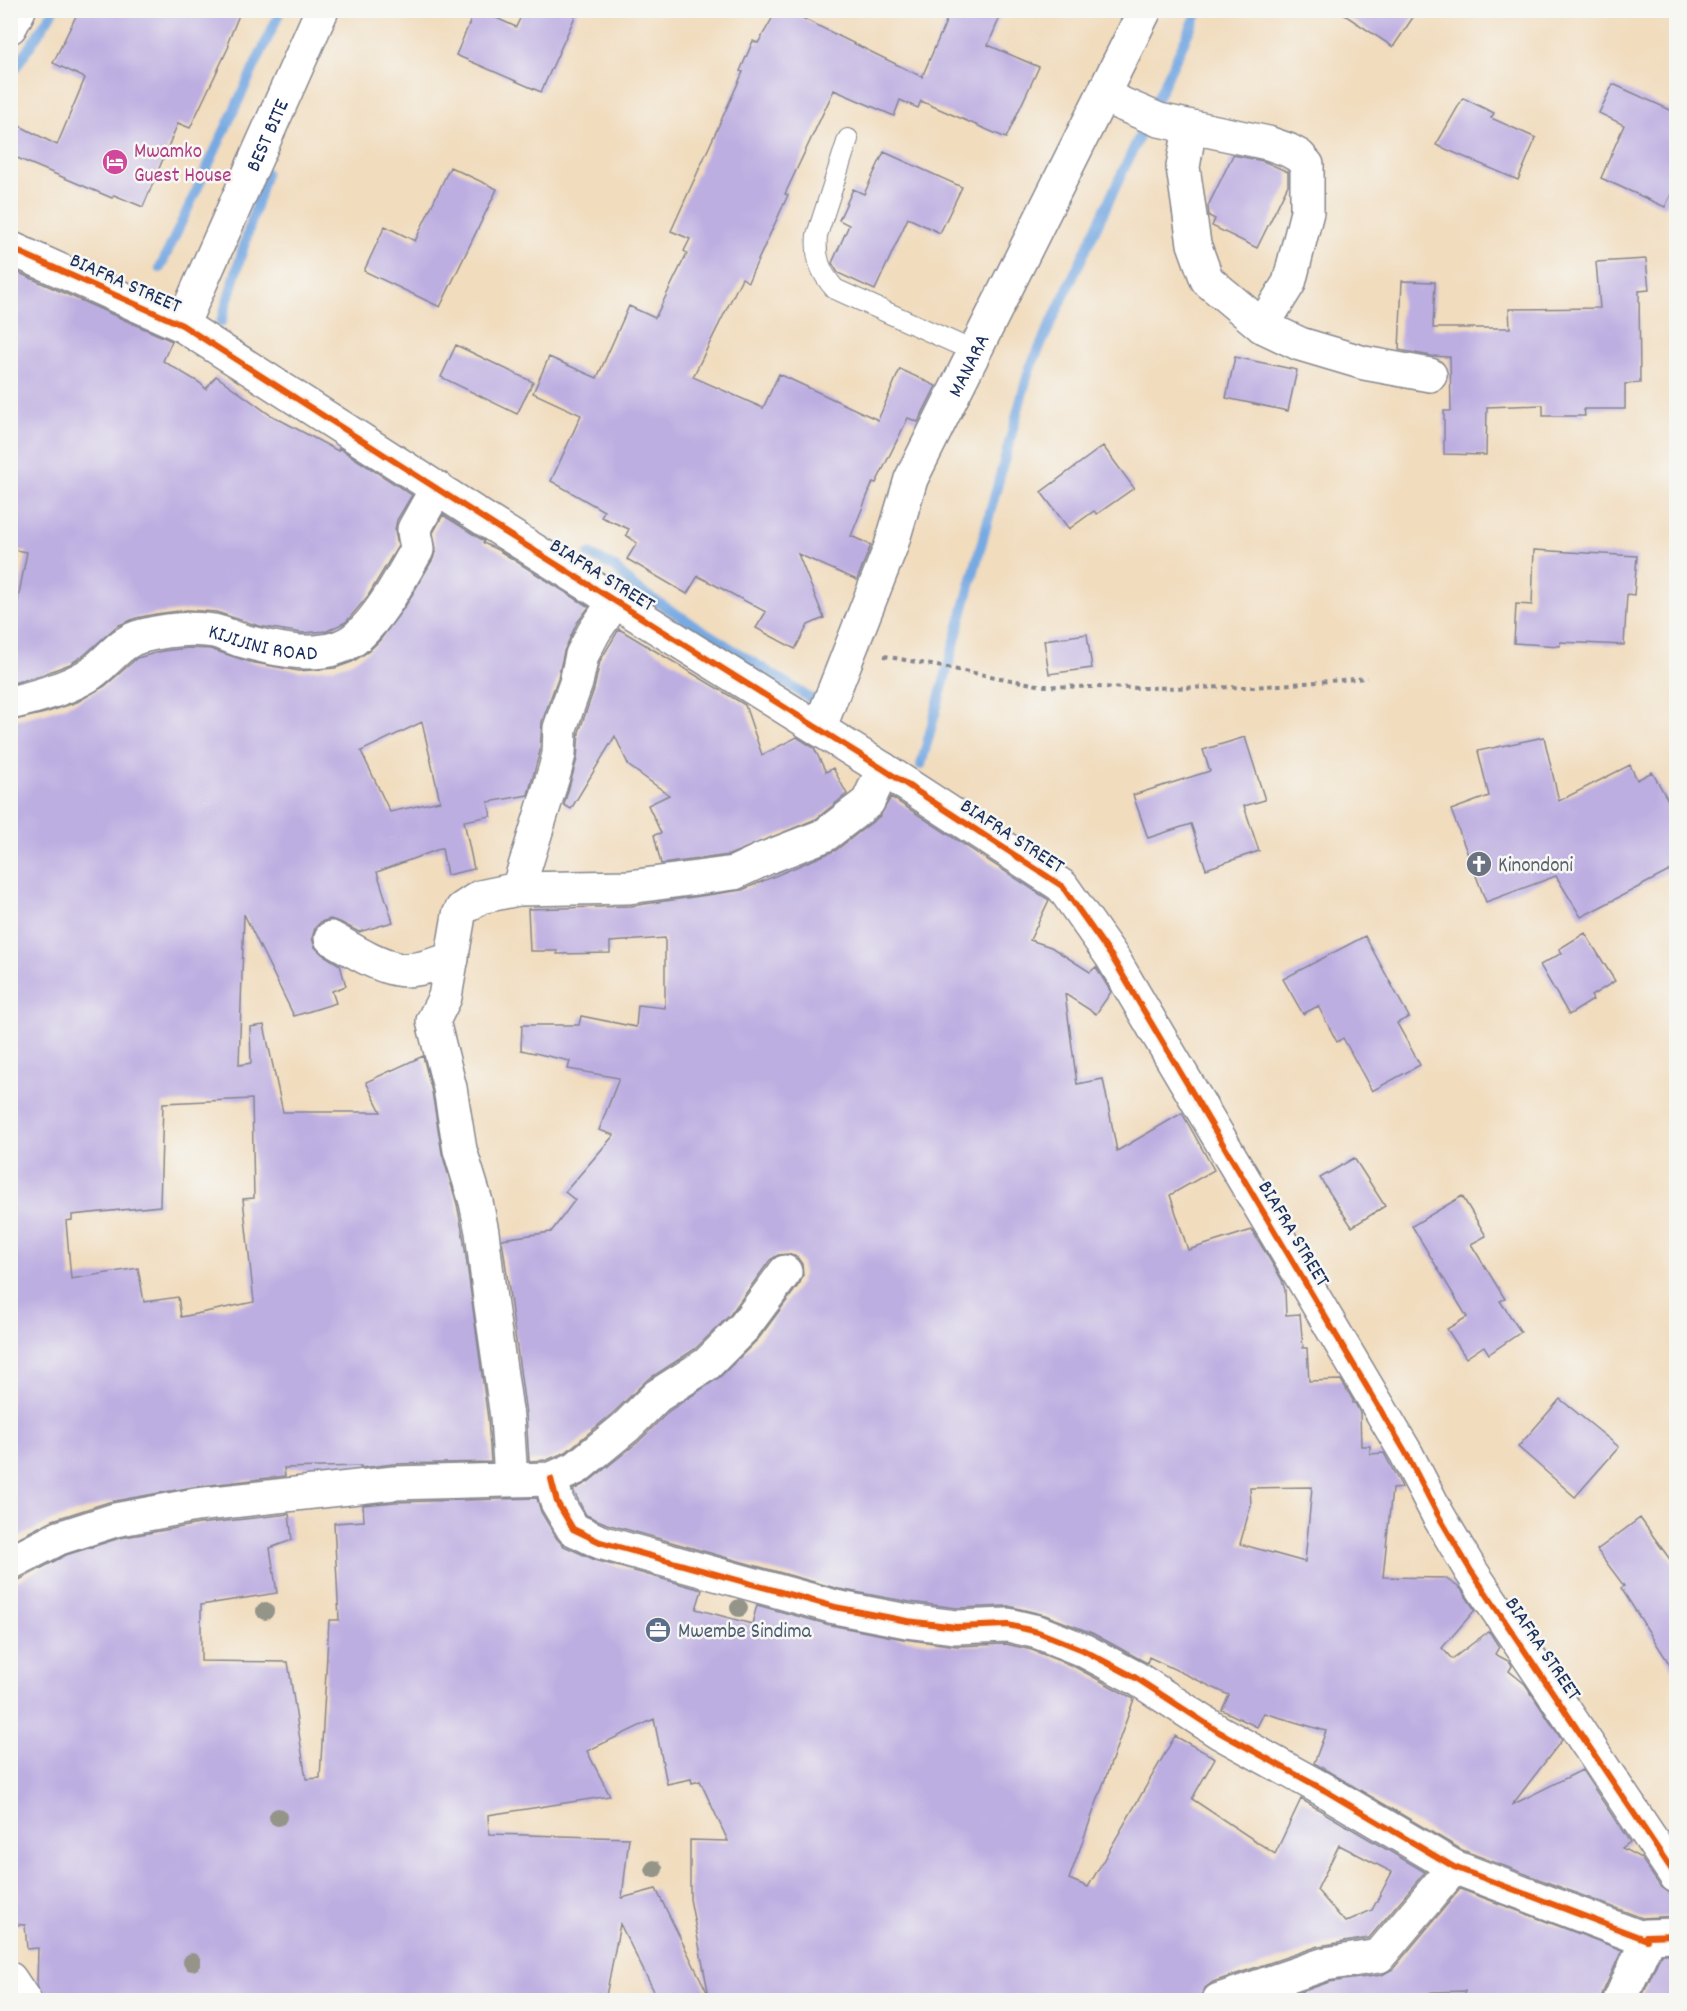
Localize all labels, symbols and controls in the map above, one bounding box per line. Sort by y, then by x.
street label: BEST BITE [240,95,299,177]
place label: Mwamko Guest House [134,138,232,192]
hotel icon: Mwamko Guest House [100,147,130,177]
street label: BIAFRA STREET [64,247,186,323]
street label: MANARA [942,329,999,403]
street label: BIAFRA STREET [543,532,660,621]
street label: KIJIJINI ROAD [205,618,318,670]
street label: BIAFRA STREET [953,792,1070,883]
church icon: Kinondoni [1464,849,1494,879]
place label: Kinondoni [1498,852,1573,882]
street label: BIAFRA STREET [1249,1176,1336,1294]
street label: BIAFRA STREET [1496,1592,1588,1708]
office icon: Mwembe Sindima [643,1615,673,1645]
place label: Mwembe Sindima [678,1618,813,1648]

